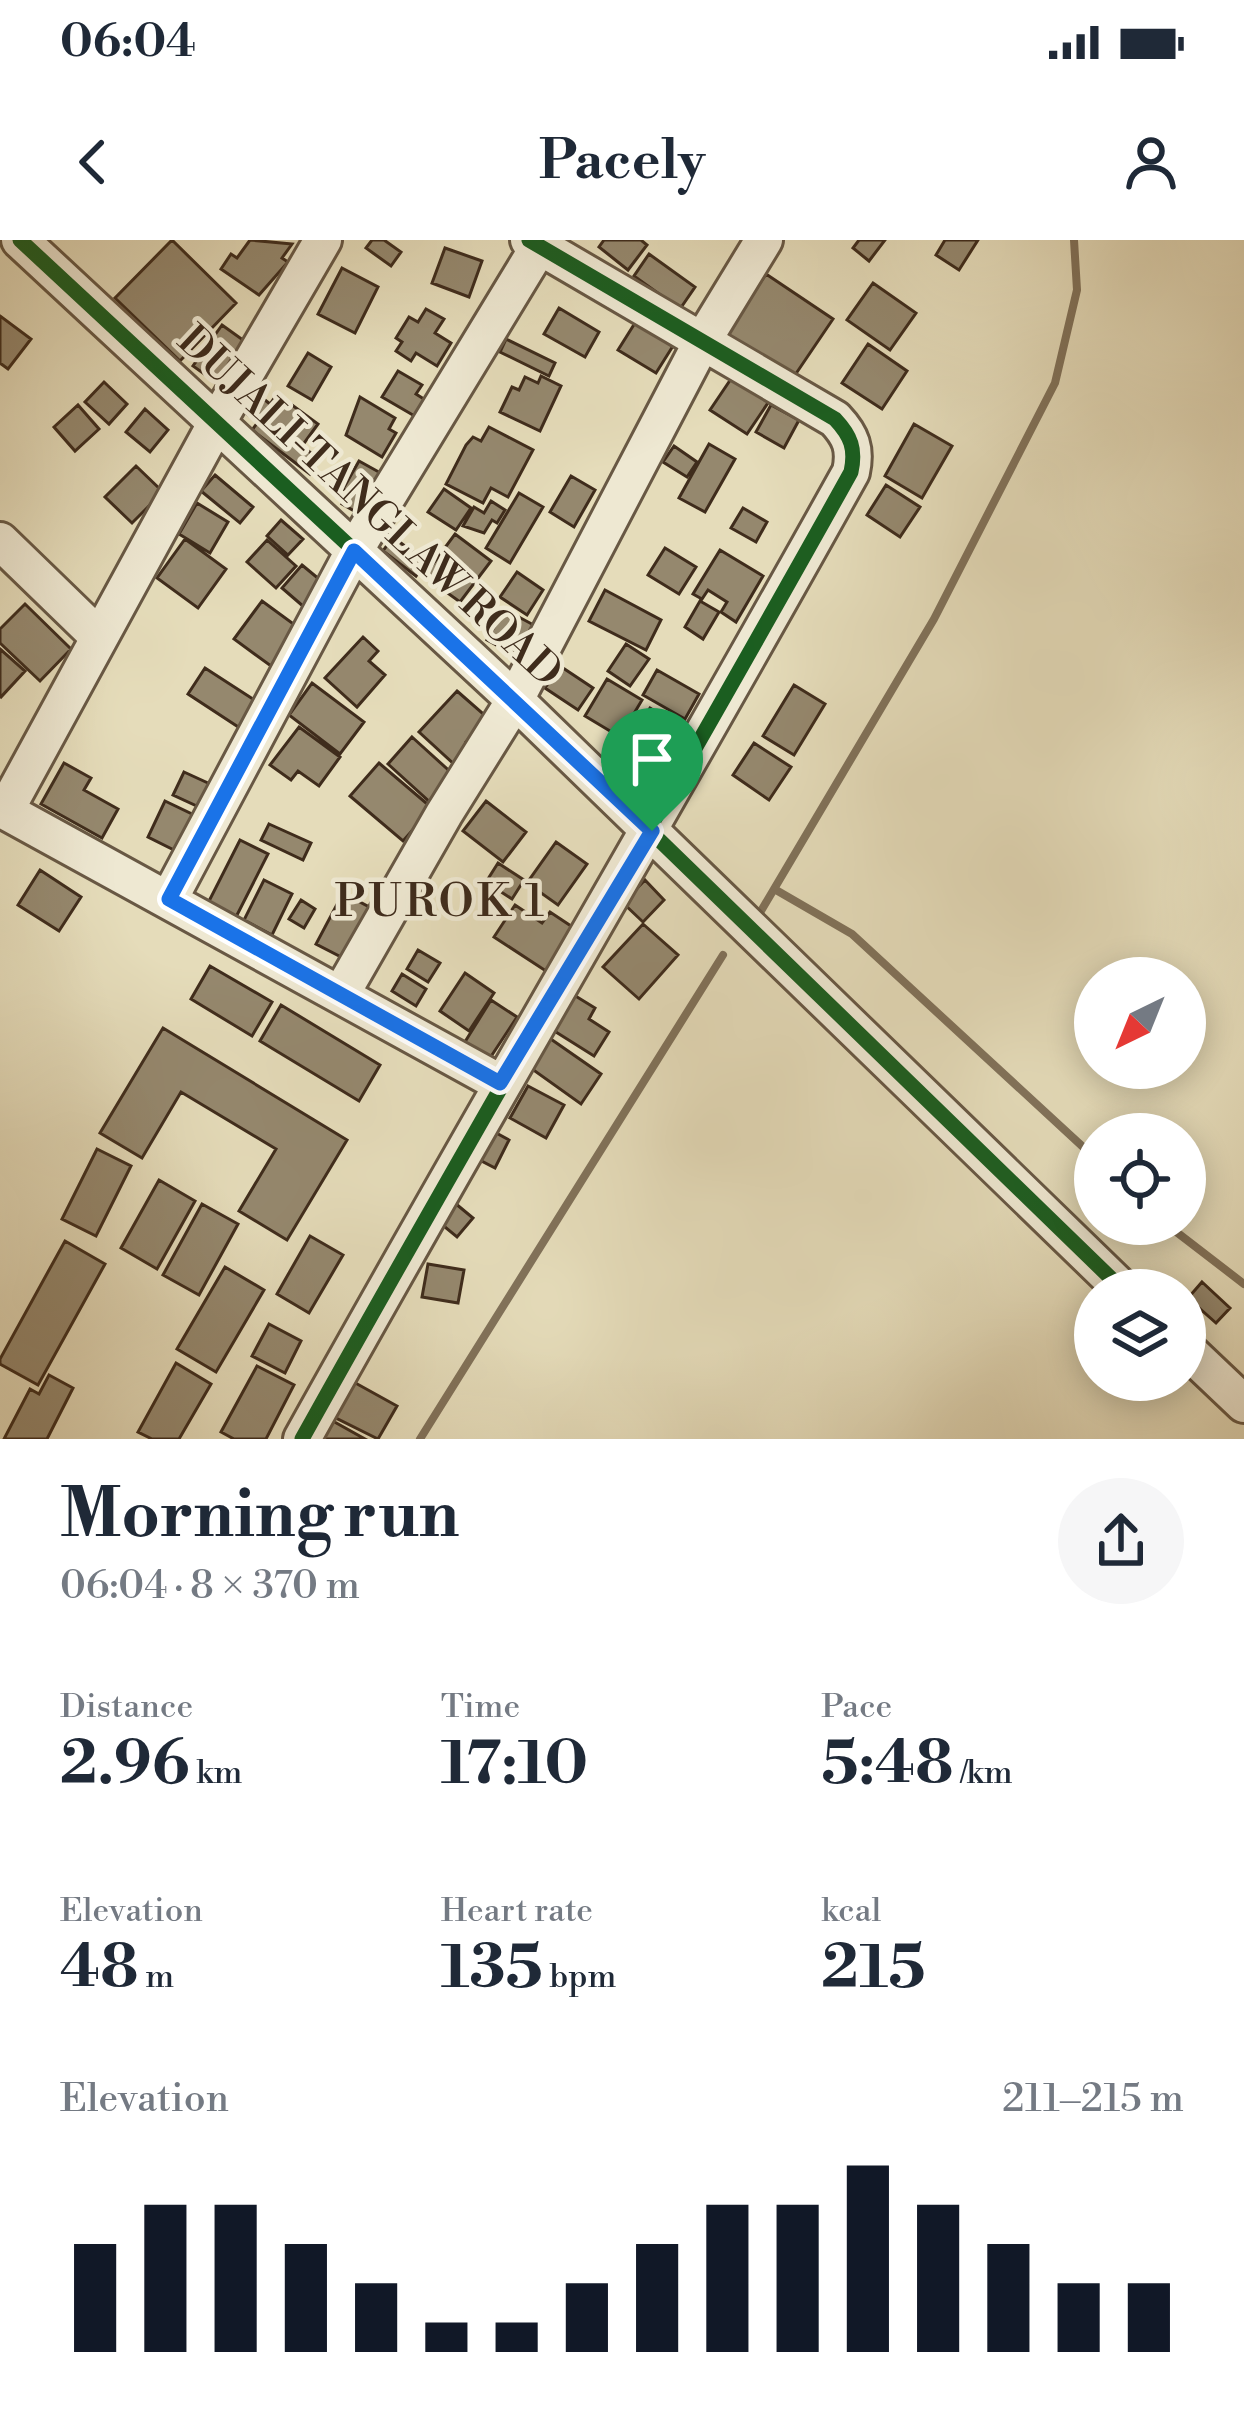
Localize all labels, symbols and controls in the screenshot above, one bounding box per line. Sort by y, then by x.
text: 06:04 [60,14,196,71]
text: Pacely [539,128,705,196]
icon: back [60,129,126,195]
icon: person [1118,129,1184,195]
street label: DUJALI-TANGLAW ROAD [166,315,573,699]
pin [601,708,703,831]
icon: arrive [619,726,685,792]
district label: PUROK 1 [335,874,547,931]
north arrow [1074,957,1206,1089]
map controls [1074,957,1206,1401]
button: locate [1074,1113,1206,1245]
button: layers [1074,1269,1206,1401]
text: Morning run [60,1475,459,1558]
button: share [1058,1478,1184,1604]
text: 06:04 · 8 × 370 m [60,1562,360,1611]
text: Distance [60,1687,193,1728]
text: Time [441,1687,520,1728]
text: Pace [821,1687,892,1728]
text: 2.96 [60,1728,190,1803]
text: 17:10 [441,1728,588,1803]
text: 5:48 [821,1728,953,1803]
text: km [190,1753,242,1794]
text: /km [953,1753,1013,1794]
text: Elevation [60,1891,203,1932]
text: Heart rate [441,1891,593,1932]
text: kcal [821,1891,881,1932]
text: 48 [60,1932,138,2007]
text: 135 [441,1932,543,2007]
text: 215 [821,1932,926,2007]
text: m [138,1957,174,1998]
text: bpm [543,1957,616,1998]
text: Elevation [60,2075,229,2124]
text: 211–215 m [1002,2075,1184,2124]

